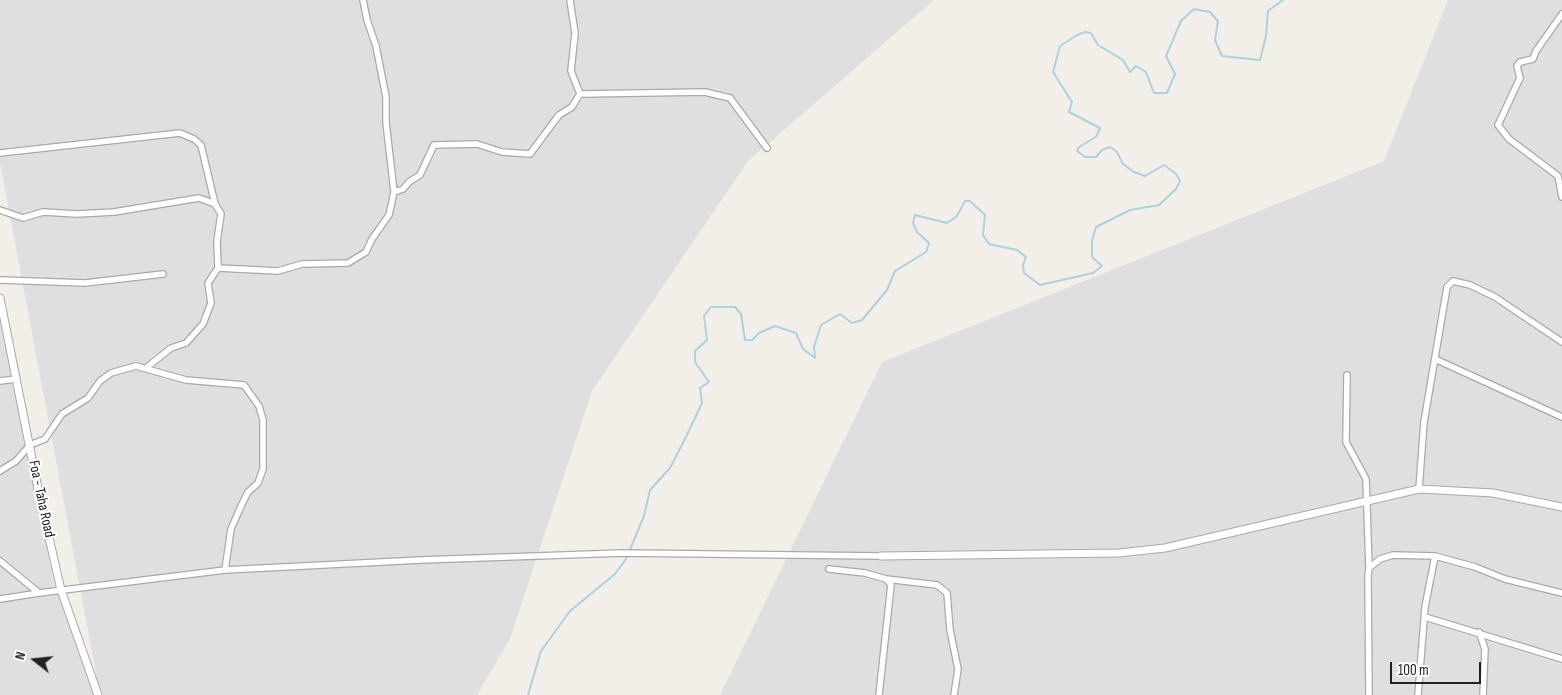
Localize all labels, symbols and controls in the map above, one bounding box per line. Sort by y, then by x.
street label: Foa - Taha Road [24,459,58,539]
north arrow [10,635,60,685]
text: N [11,650,29,662]
scale bar [1392,652,1483,684]
text: 100 m [1398,661,1429,680]

